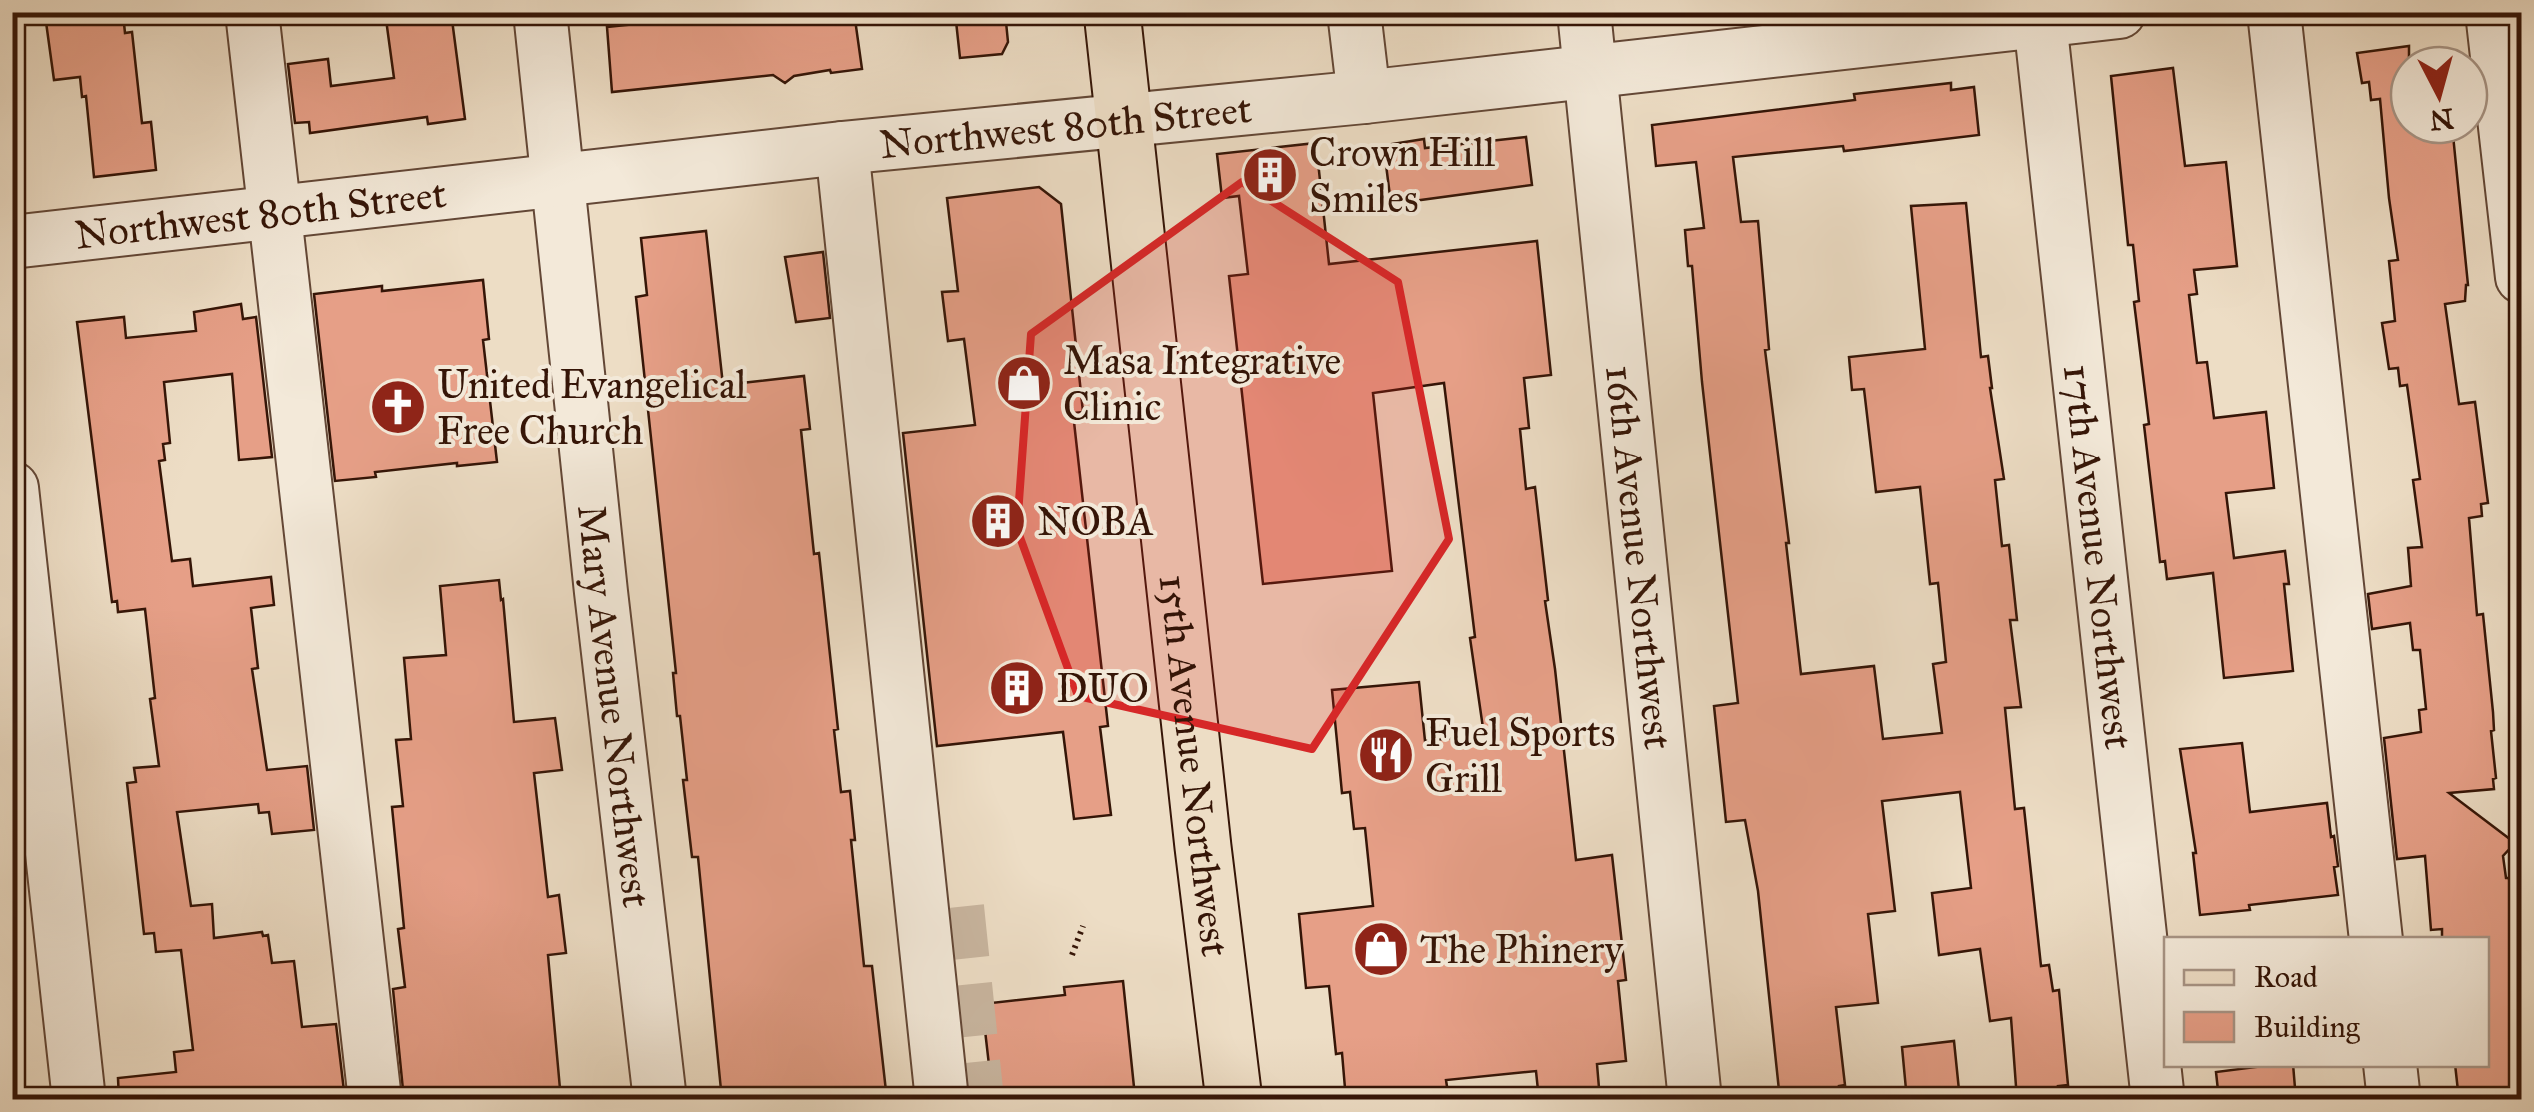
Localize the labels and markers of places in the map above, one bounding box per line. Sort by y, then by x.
place label: Crown Hill Smiles [1309,128,1495,223]
building icon: Crown Hill Smiles [1240,145,1300,205]
place label: Masa Integrative Clinic [1063,336,1341,431]
shop icon: Masa Integrative Clinic [994,353,1054,413]
place label: United Evangelical Free Church [437,360,747,455]
church icon: United Evangelical Free Church [368,377,428,437]
building icon: NOBA [968,491,1028,551]
place label: NOBA [1037,497,1154,546]
building icon: DUO [987,658,1047,718]
place label: DUO [1056,664,1149,713]
place label: Fuel Sports Grill [1425,708,1615,803]
restaurant icon: Fuel Sports Grill [1356,725,1416,785]
shop icon: The Phinery [1351,919,1411,979]
place label: The Phinery [1420,925,1624,974]

